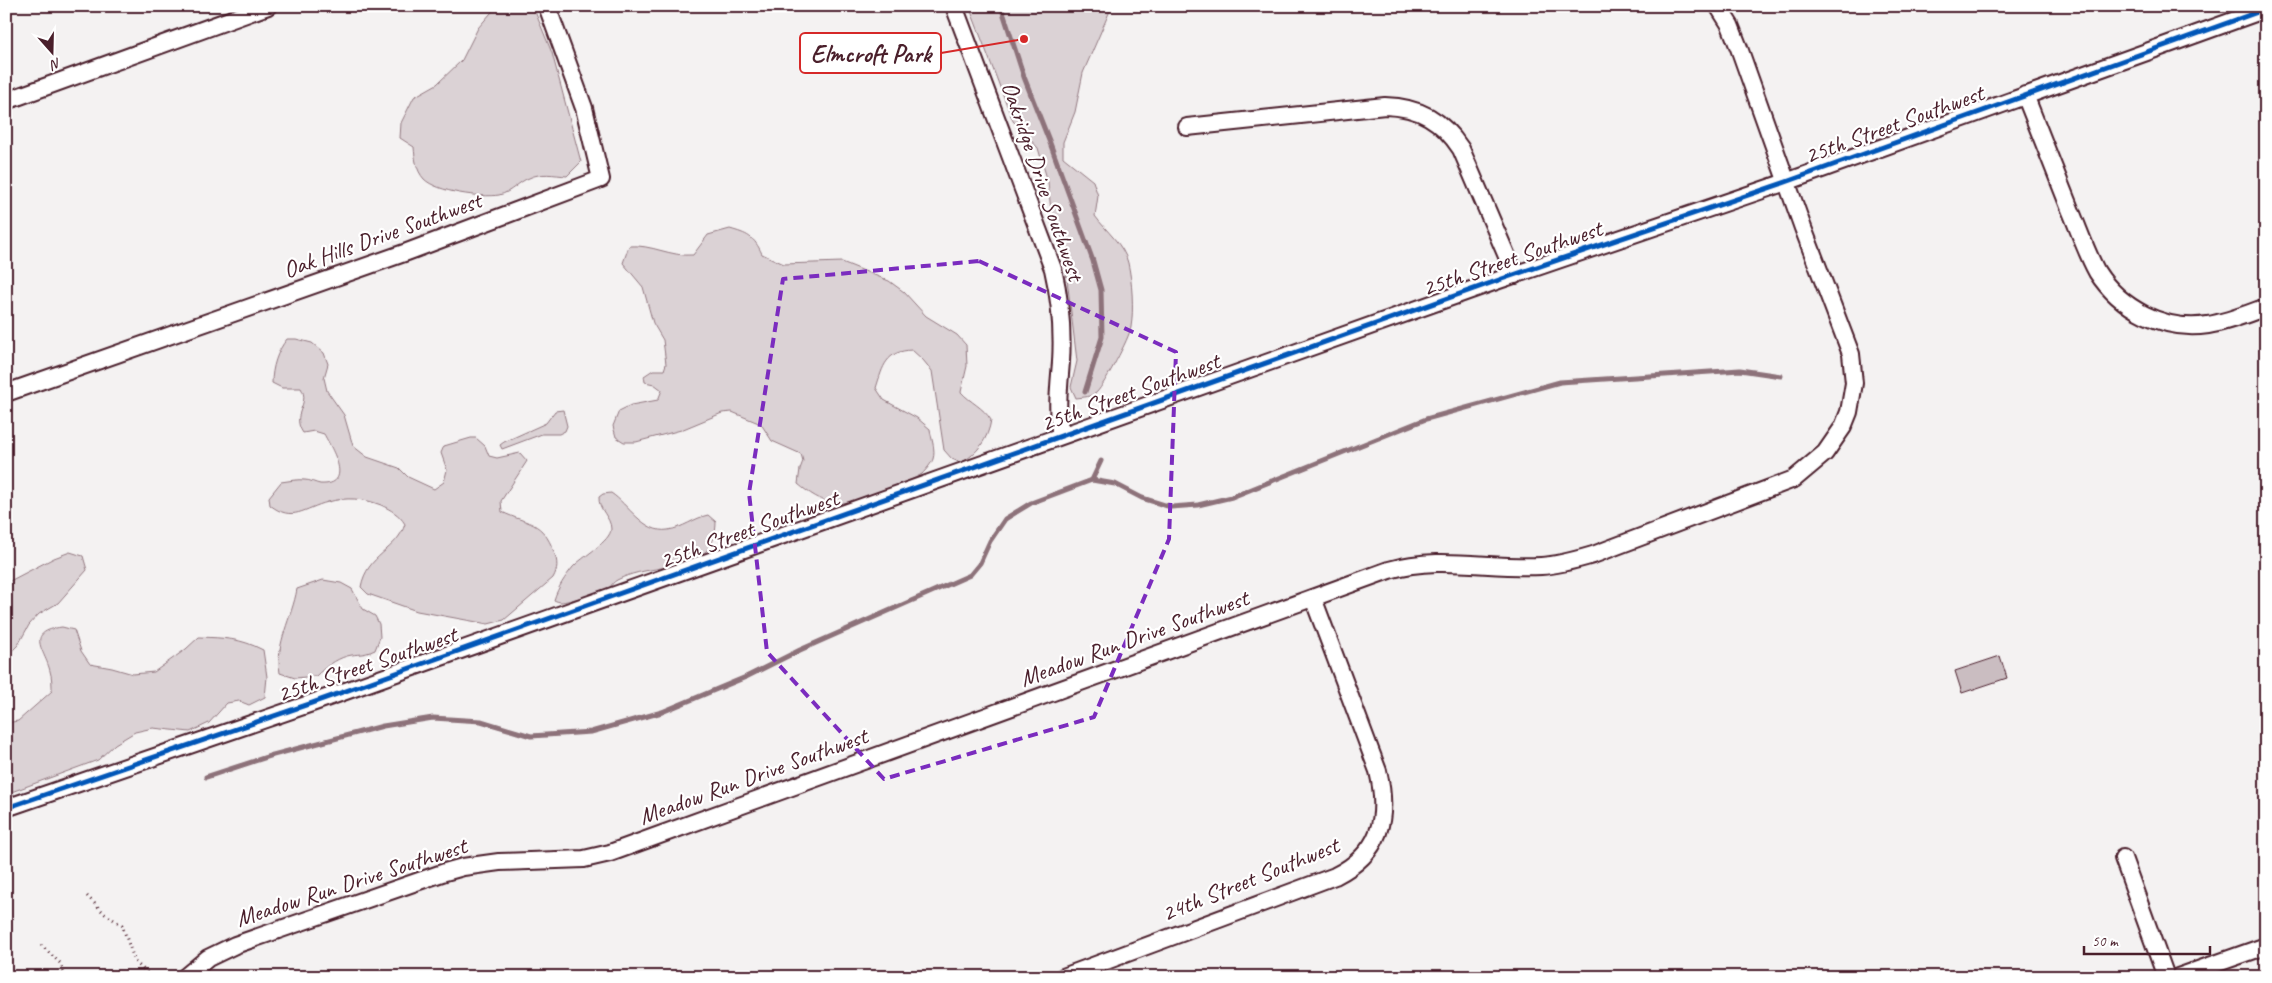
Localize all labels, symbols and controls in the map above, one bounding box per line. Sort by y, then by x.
north arrow [28,28,78,78]
callout: Elmcroft Park [800,33,941,73]
text: Elmcroft Park [811,38,934,70]
text: N [47,54,63,74]
street label: 25th Street Southwest [1800,77,1990,170]
street label: Oakridge Drive Southwest [995,78,1092,286]
street label: Oak Hills Drive Southwest [279,185,487,285]
street label: 25th Street Southwest [1418,212,1608,303]
street label: 25th Street Southwest [1036,345,1226,438]
street label: 25th Street Southwest [655,482,845,575]
street label: Meadow Run Drive Southwest [1016,582,1254,693]
street label: 25th Street Southwest [273,618,463,709]
street label: Meadow Run Drive Southwest [635,720,873,831]
street label: 24th Street Southwest [1157,829,1345,928]
street label: Meadow Run Drive Southwest [232,830,472,933]
scale bar [2084,923,2211,955]
text: 50 m [2092,932,2119,951]

